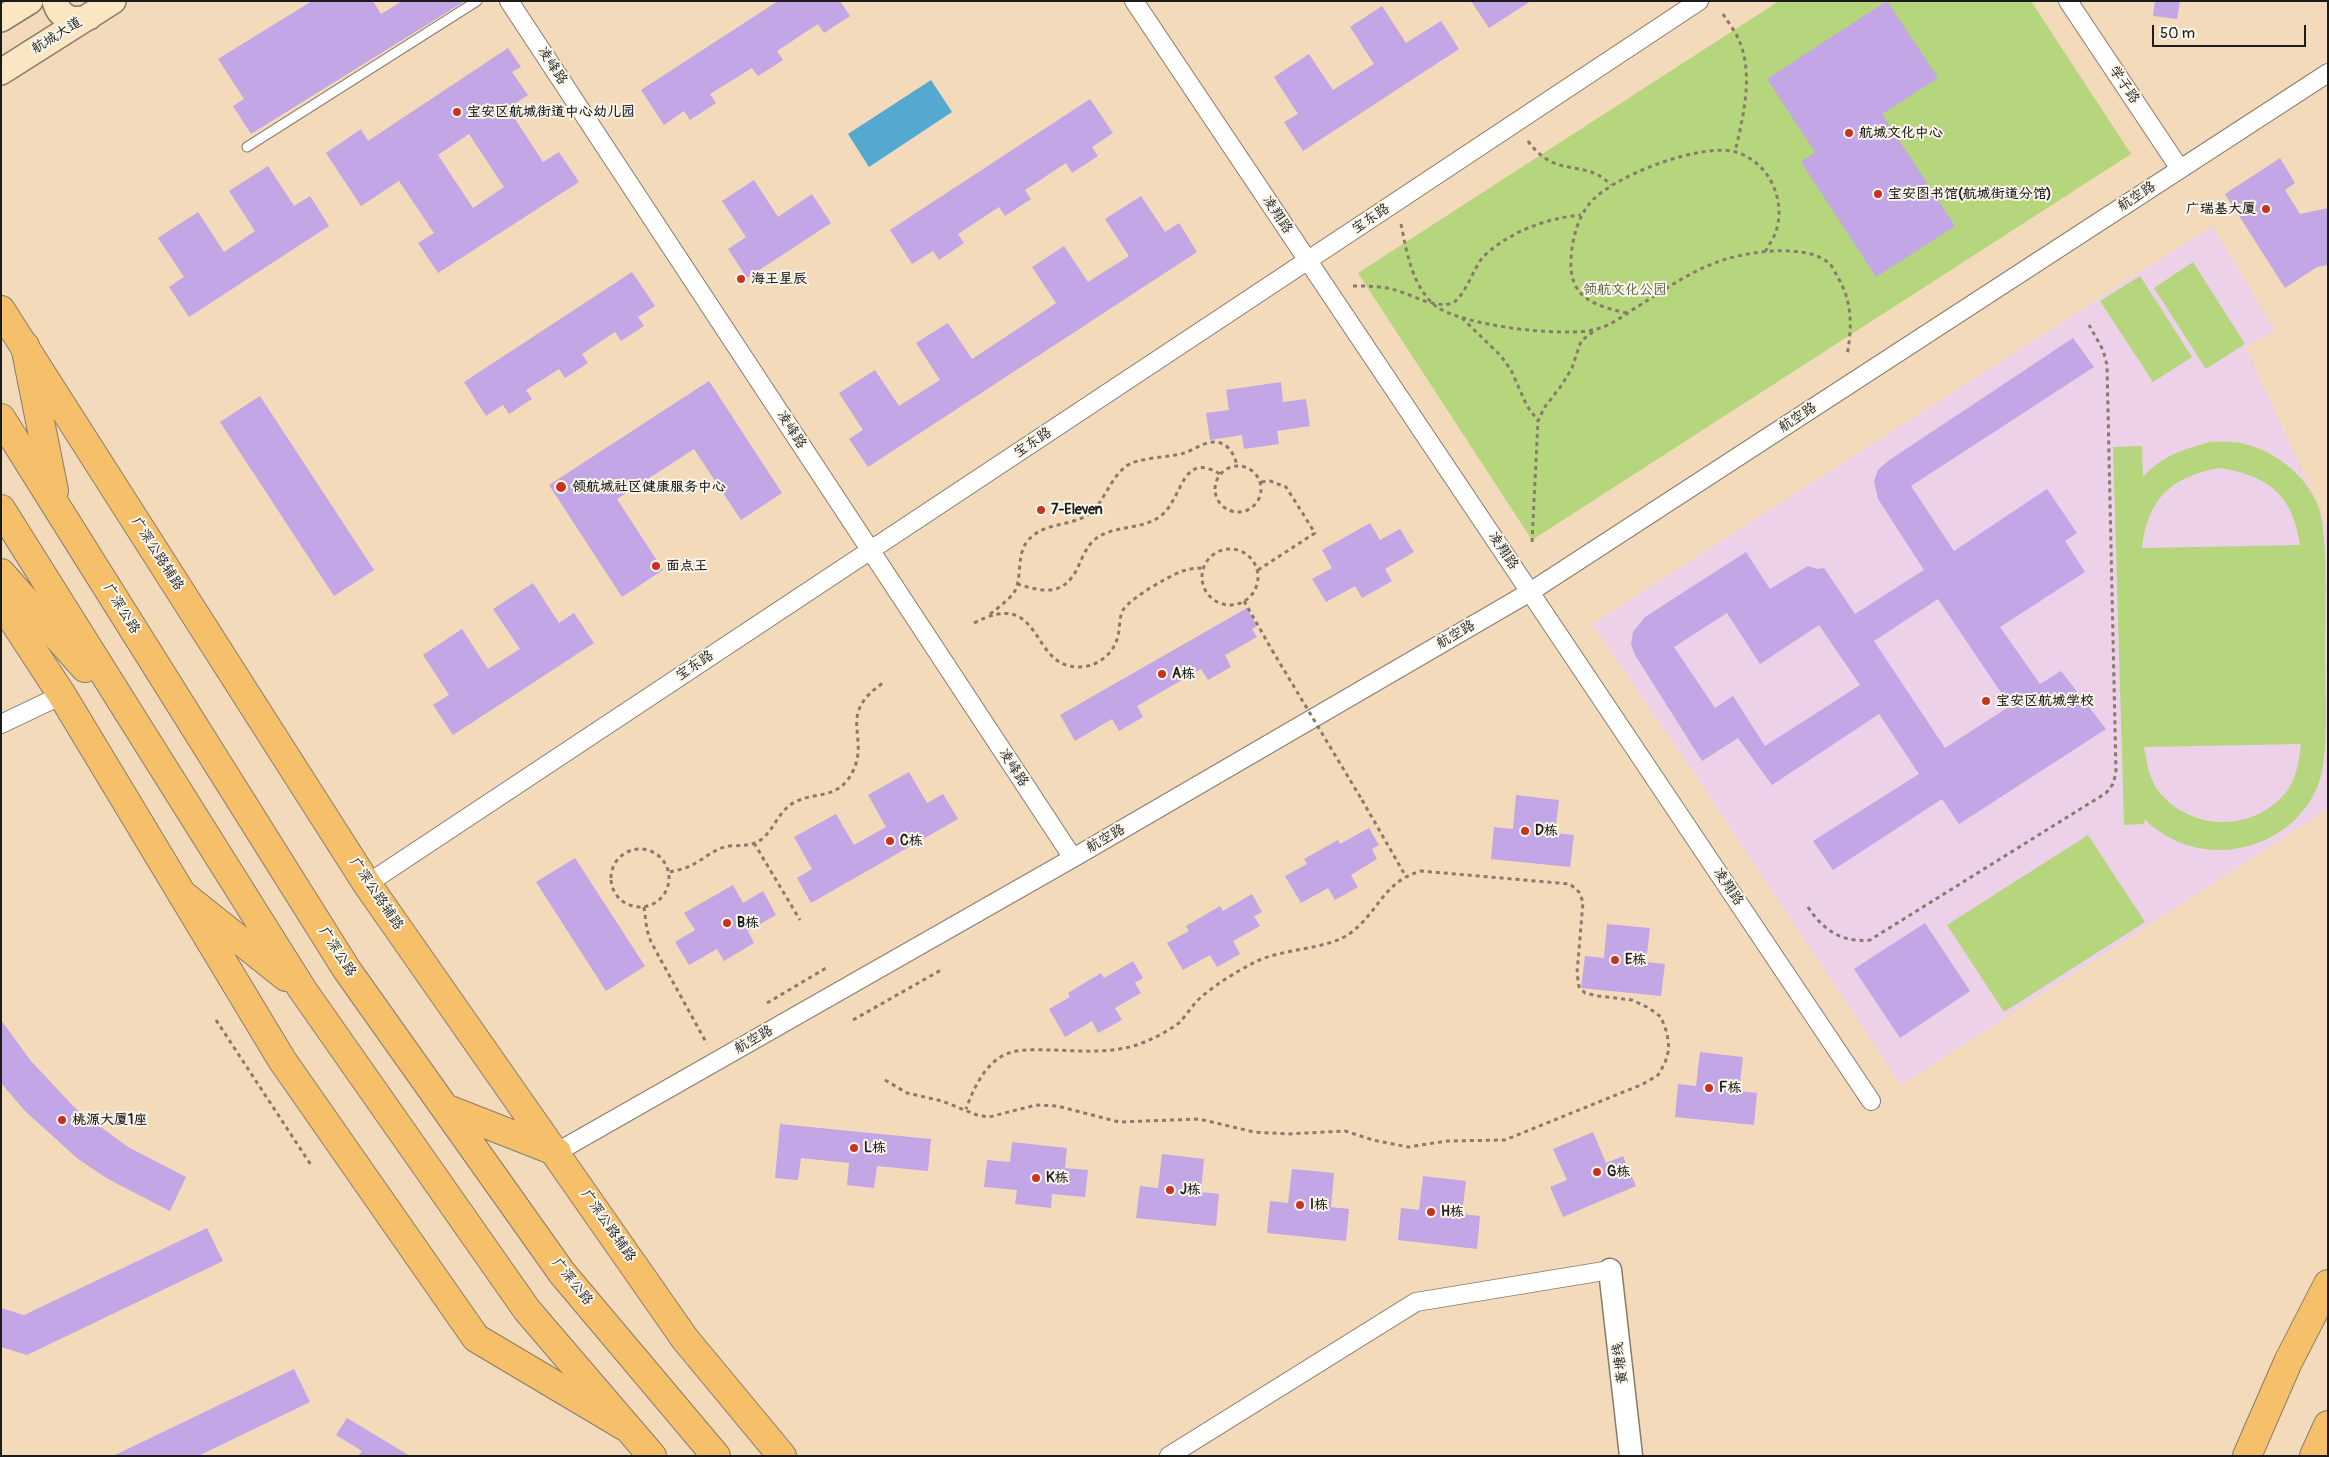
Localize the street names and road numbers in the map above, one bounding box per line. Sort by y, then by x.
street label: 航城大道 [29,14,85,58]
street label: 凌峰路 [534,44,570,88]
street label: 学子路 [2105,63,2143,107]
street label: 航空路 [2115,179,2159,215]
street label: 凌翔路 [1258,193,1296,237]
street label: 宝东路 [1349,200,1393,238]
street label: 航空路 [1776,400,1820,436]
street label: 凌峰路 [773,408,809,452]
street label: 宝东路 [1011,424,1055,462]
street label: 广深公路辅路 [127,514,187,594]
street label: 凌翔路 [1484,529,1522,573]
street label: 广深公路 [99,581,143,637]
street label: 航空路 [1434,617,1478,653]
street label: 宝东路 [673,647,717,685]
street label: 凌峰路 [995,746,1031,790]
street label: 航空路 [1084,821,1128,857]
street label: 广深公路辅路 [346,854,406,934]
street label: 凌翔路 [1709,865,1747,909]
street label: 广深公路 [315,924,359,980]
street label: 航空路 [732,1022,776,1058]
street label: 广深公路辅路 [577,1187,639,1265]
street label: 广深公路 [548,1255,596,1309]
street label: 黄塘线 [1610,1341,1632,1385]

